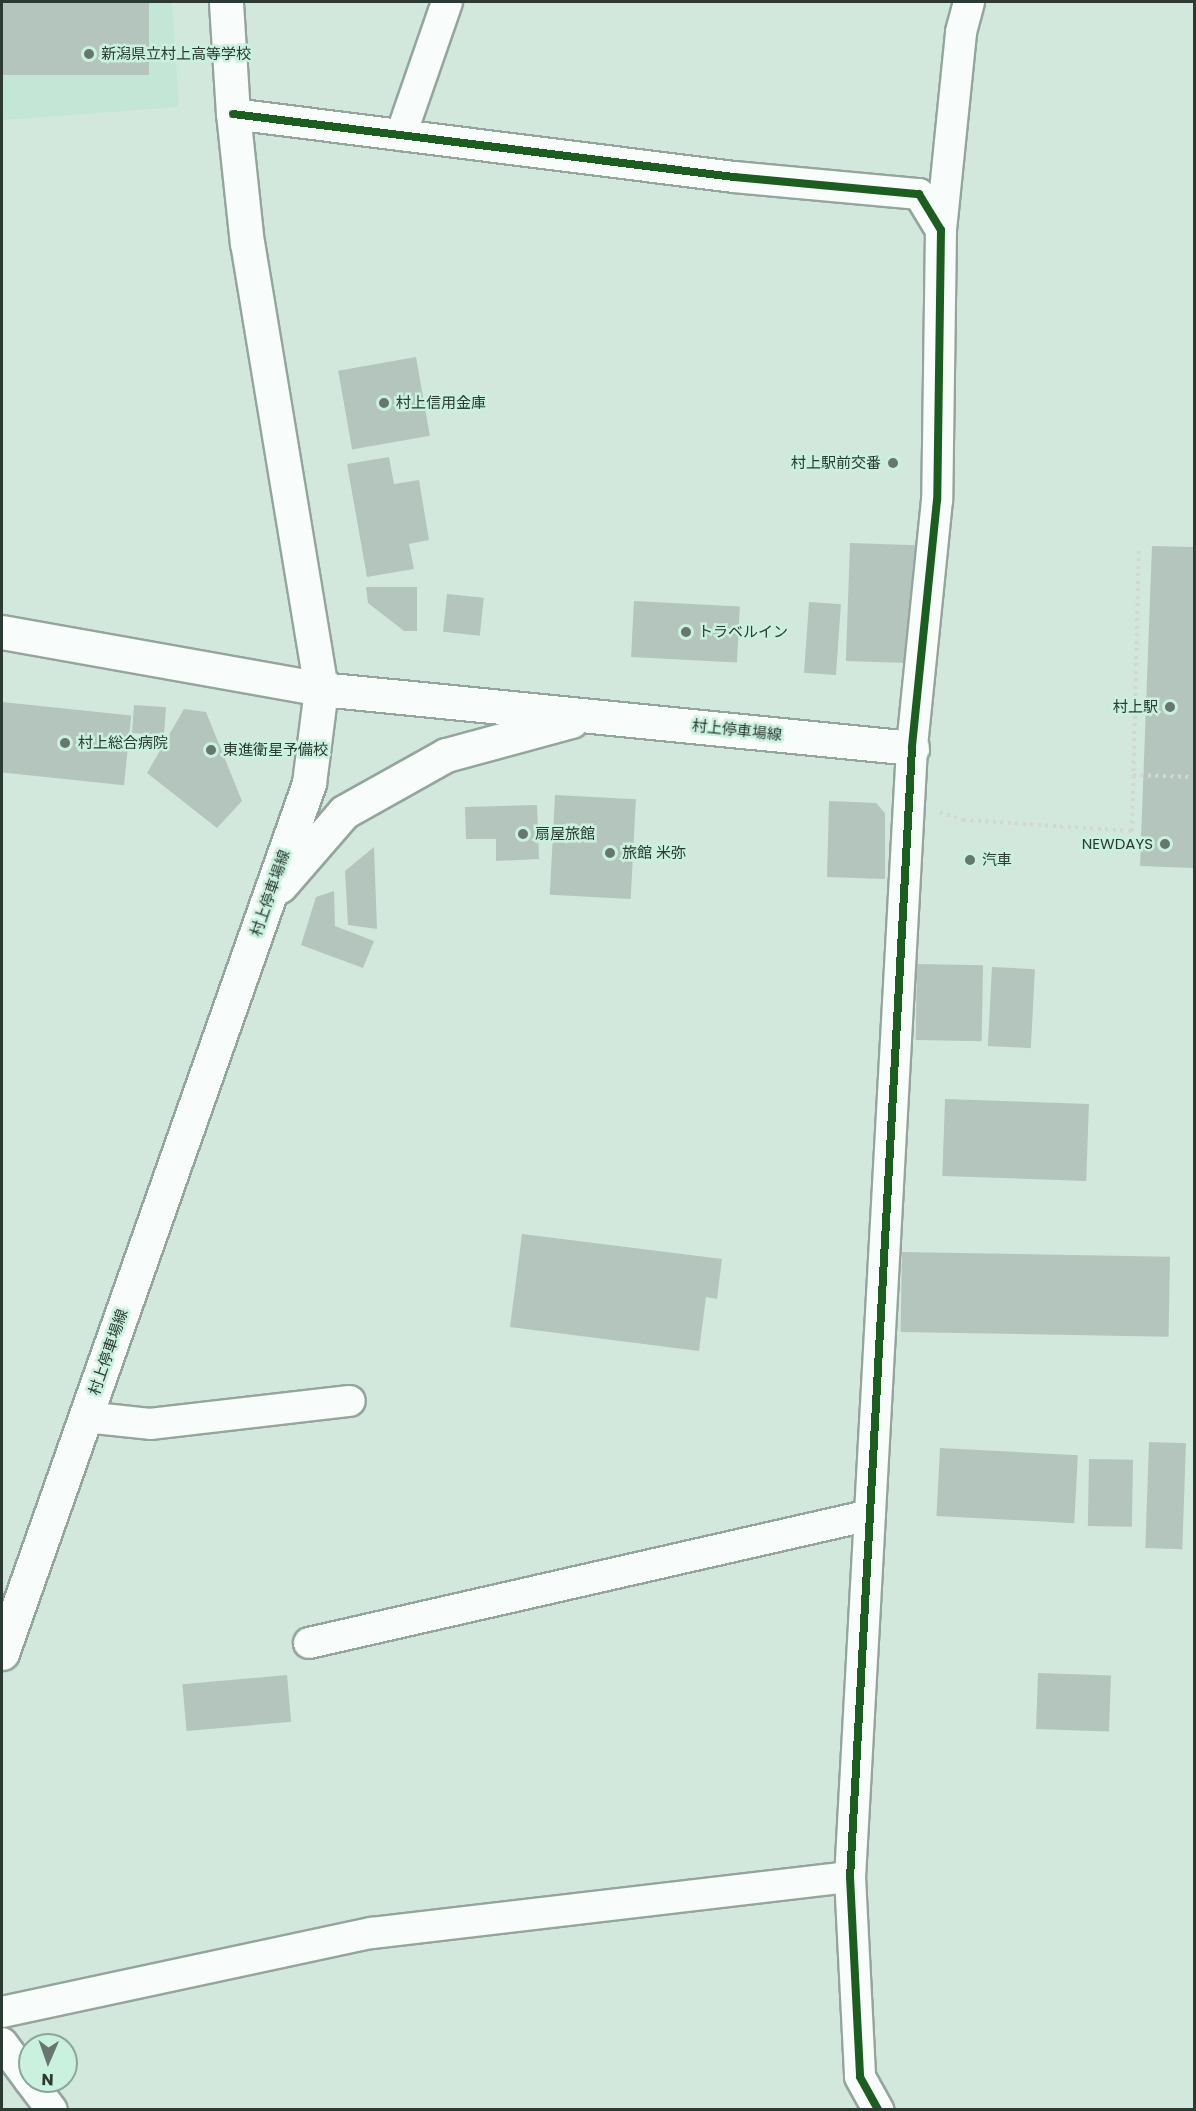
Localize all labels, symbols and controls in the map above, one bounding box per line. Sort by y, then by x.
place label: 新潟県立村上高等学校 [101,45,251,63]
marker: 新潟県立村上高等学校 [82,47,96,61]
place label: 村上信用金庫 [396,394,486,412]
marker: 村上信用金庫 [377,396,391,410]
place label: 村上駅前交番 [791,454,881,472]
marker: 村上駅前交番 [886,456,900,470]
place label: トラベルイン [698,623,788,641]
marker: トラベルイン [679,625,693,639]
place label: 村上駅 [1113,698,1158,716]
marker: 村上駅 [1163,700,1177,714]
street label: 村上停車場線 [691,716,783,744]
marker: 村上総合病院 [56,734,74,752]
place label: 村上総合病院 [78,734,168,752]
place label: 東進衛星予備校 [223,741,328,759]
marker: 東進衛星予備校 [204,743,218,757]
place label: 扇屋旅館 [535,825,595,843]
marker: 扇屋旅館 [516,827,530,841]
place label: NEWDAYS [1082,835,1153,853]
marker: NEWDAYS [1158,837,1172,851]
place label: 旅館 米弥 [622,844,686,862]
marker: 旅館 米弥 [603,846,617,860]
street label: 村上停車場線 [247,848,293,938]
place label: 汽車 [982,851,1012,869]
marker: 汽車 [963,853,977,867]
street label: 村上停車場線 [85,1307,131,1397]
north arrow [18,2033,78,2093]
text: N [41,2068,54,2091]

